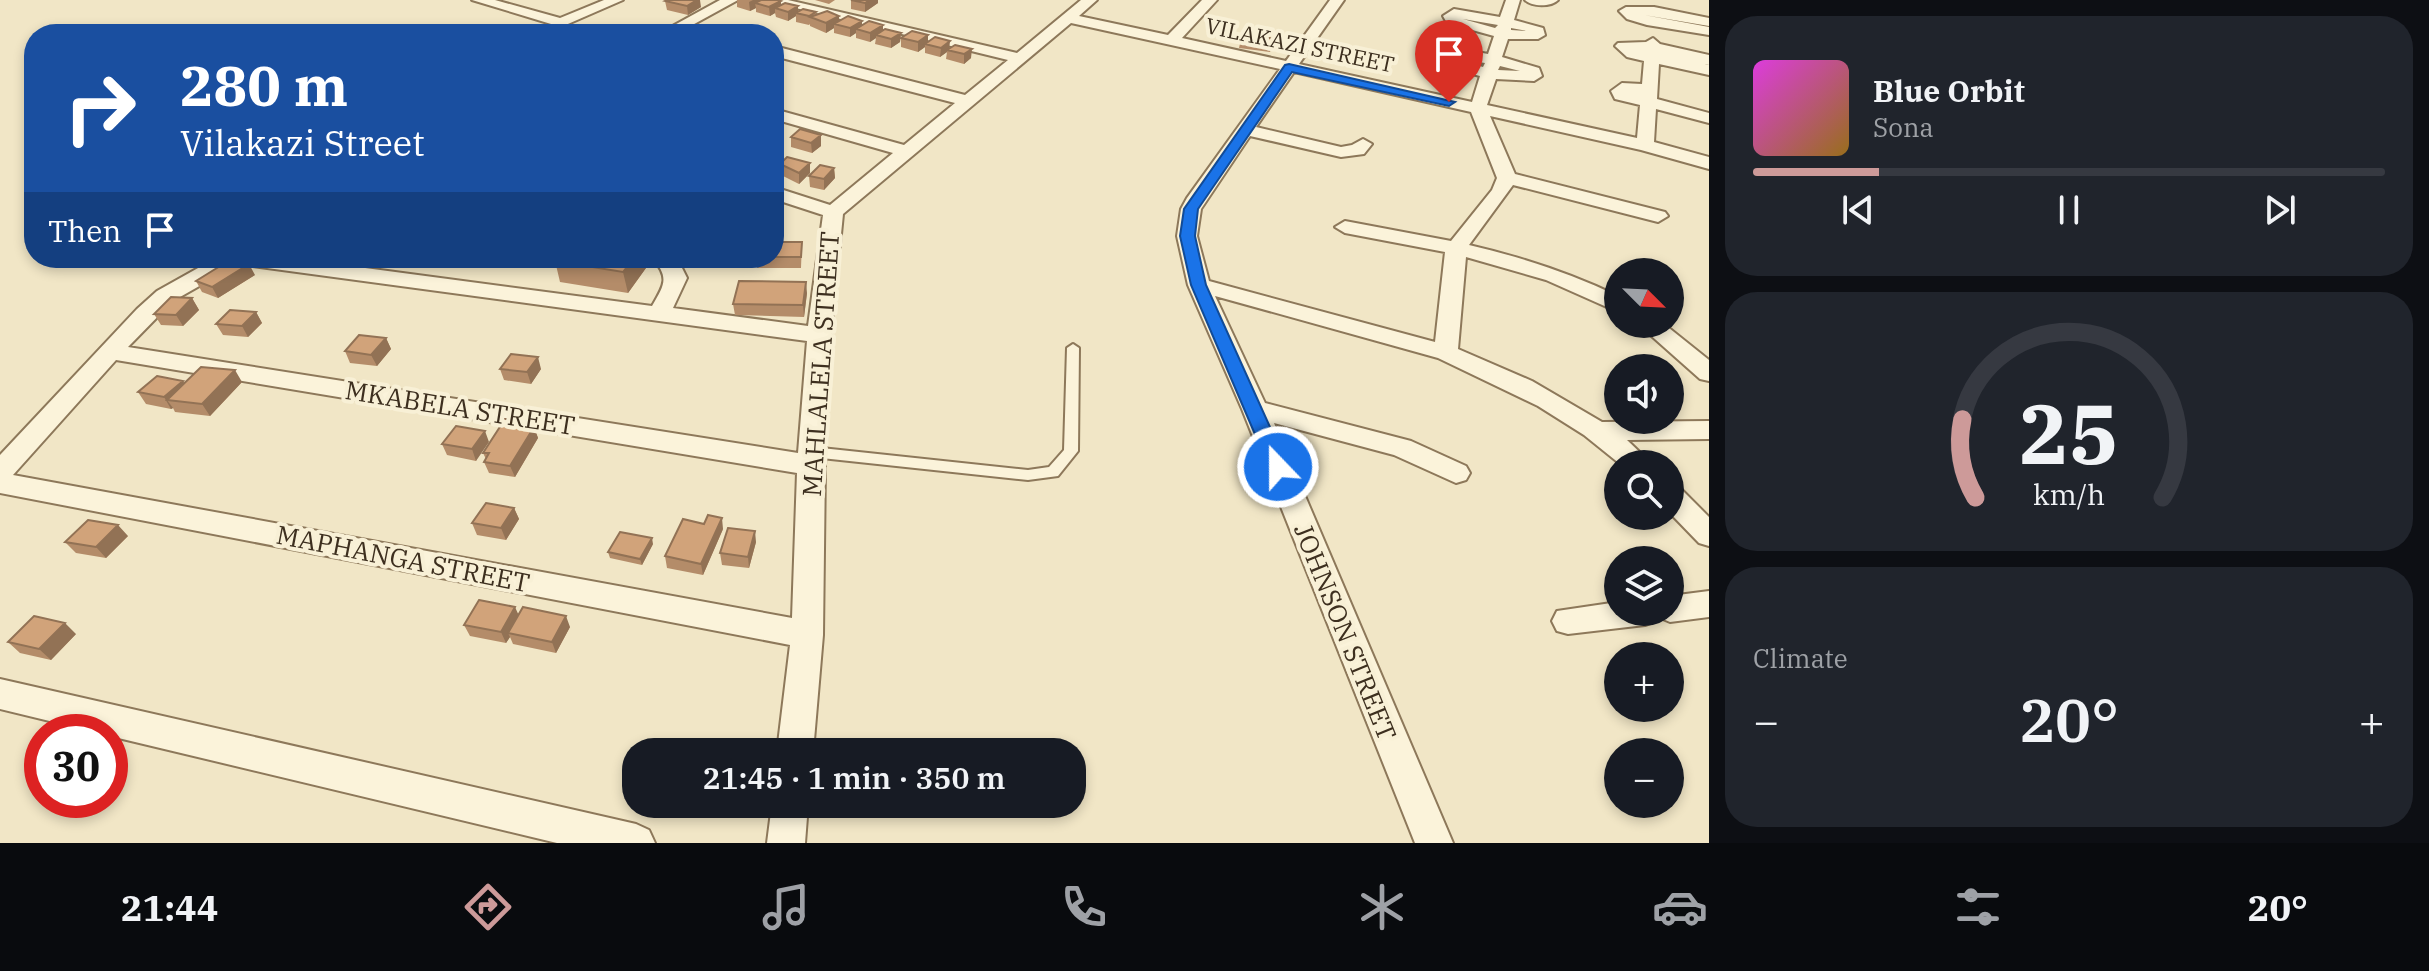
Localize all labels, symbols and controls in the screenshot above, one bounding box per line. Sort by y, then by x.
street label: VILAKAZI STREET [1203,10,1397,79]
pin [1415,20,1483,102]
icon: arrive [1427,32,1471,76]
text: 280 m [180,49,348,121]
icon: right [48,56,152,160]
text: Blue Orbit [1873,71,2025,110]
text: Sona [1873,110,1934,144]
text: Vilakazi Street [180,119,425,166]
icon: previous [1836,188,1880,232]
icon: pause [2047,188,2091,232]
icon: next [2258,188,2302,232]
icon: arrive [138,208,182,252]
text: Then [48,211,122,250]
street label: MAHLALELA STREET [794,230,846,498]
north arrow [1604,258,1684,338]
map controls [1604,258,1684,818]
button: sound [1604,354,1684,434]
street label: MKABELA STREET [343,372,578,442]
text: 25 [2019,378,2119,486]
position arrow [1236,425,1320,509]
button: search [1604,450,1684,530]
text: km/h [2033,476,2105,513]
street label: MAPHANGA STREET [274,517,533,599]
street label: JOHNSON STREET [1287,518,1405,745]
button: layers [1604,546,1684,626]
text: Climate [1753,641,1848,675]
button: + [1604,642,1684,722]
text: 20° [2019,680,2119,759]
text: − [1753,692,1779,749]
text: + [2359,692,2385,749]
speed limit sign: 30 [24,714,128,818]
button: − [1604,738,1684,818]
text: 21:45 · 1 min · 350 m [703,758,1005,797]
icon: directions [460,879,516,935]
icon: music [758,879,814,935]
icon: phone [1056,879,1112,935]
icon: climate [1354,879,1410,935]
icon: car [1652,879,1708,935]
icon: filters [1950,879,2006,935]
text: 21:44 [121,884,218,931]
text: 20° [2248,884,2308,931]

